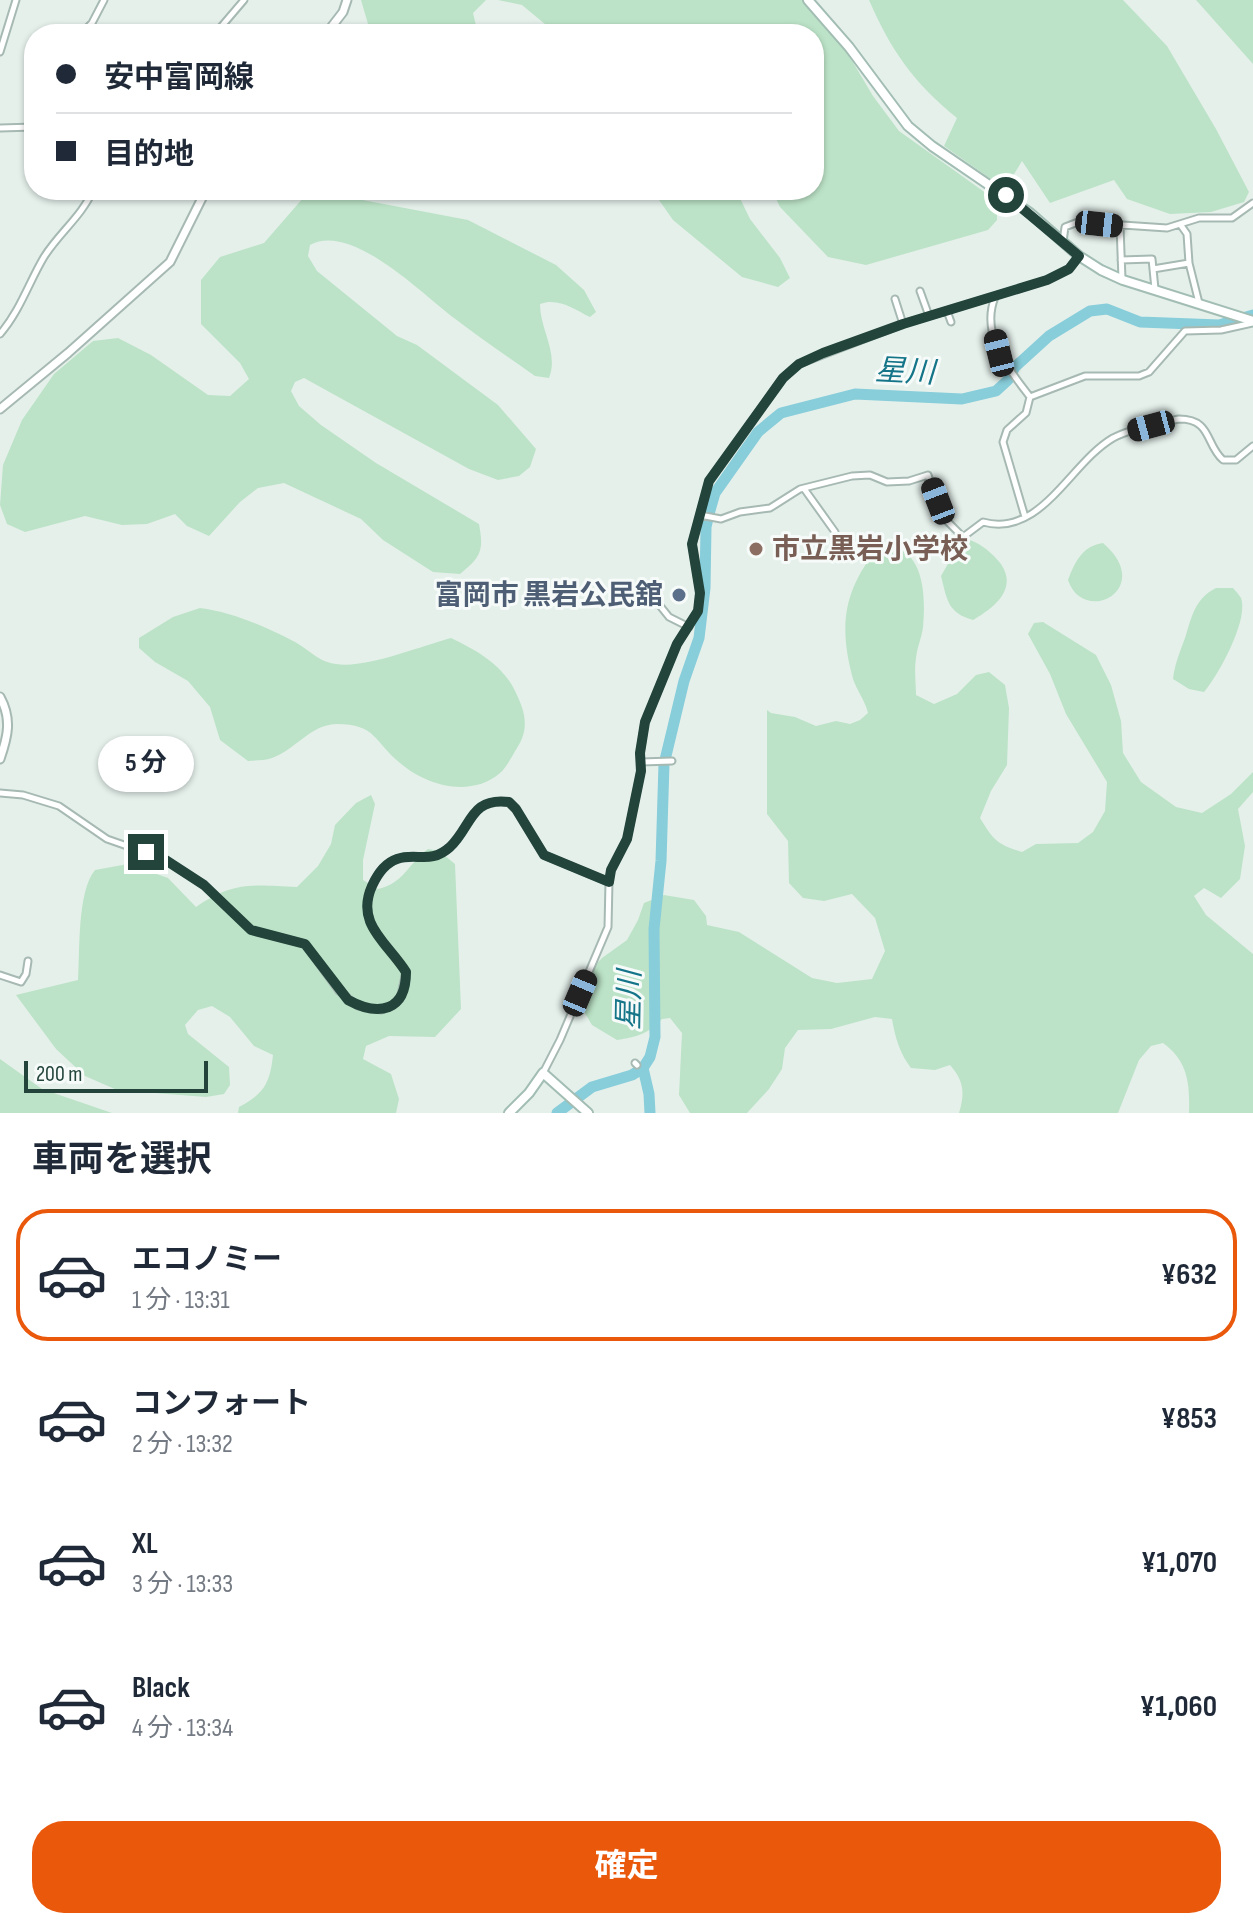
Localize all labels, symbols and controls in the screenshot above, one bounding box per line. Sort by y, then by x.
text: 安中富岡線 [104,60,254,96]
text: 目的地 [104,137,194,173]
route start [988,177,1024,213]
car [1074,210,1124,238]
car [982,327,1016,379]
water label: 星川 [874,352,939,392]
car [1125,408,1177,444]
car [918,474,958,528]
place label: 市立黒岩小学校 [772,533,968,566]
marker: 市立黒岩小学校 [747,540,765,558]
place label: 富岡市 黒岩公民舘 [435,579,663,612]
marker: 富岡市 黒岩公民舘 [670,586,688,604]
callout: 5 分 [98,736,194,792]
text: 5 分 [125,748,167,779]
route end [128,834,164,870]
car [560,966,600,1020]
water label: 星川 [611,967,649,1030]
scale bar [24,1057,208,1093]
text: 200 m [36,1061,82,1088]
text: 車両を選択 [32,1139,212,1182]
icon: car [36,1239,108,1311]
text: エコノミー [132,1242,282,1278]
text: ¥632 [1161,1257,1217,1293]
text: 1 分 · 13:31 [132,1285,230,1316]
icon: car [36,1383,108,1455]
text: コンフォート [132,1386,311,1422]
text: ¥853 [1161,1401,1217,1437]
text: 2 分 · 13:32 [132,1429,233,1460]
text: XL [132,1526,158,1562]
icon: car [36,1527,108,1599]
text: ¥1,070 [1141,1545,1217,1581]
text: 3 分 · 13:33 [132,1569,233,1600]
text: Black [132,1670,190,1706]
icon: car [36,1671,108,1743]
text: ¥1,060 [1140,1689,1217,1725]
text: 4 分 · 13:34 [132,1713,233,1744]
button: 確定 [32,1821,1221,1913]

